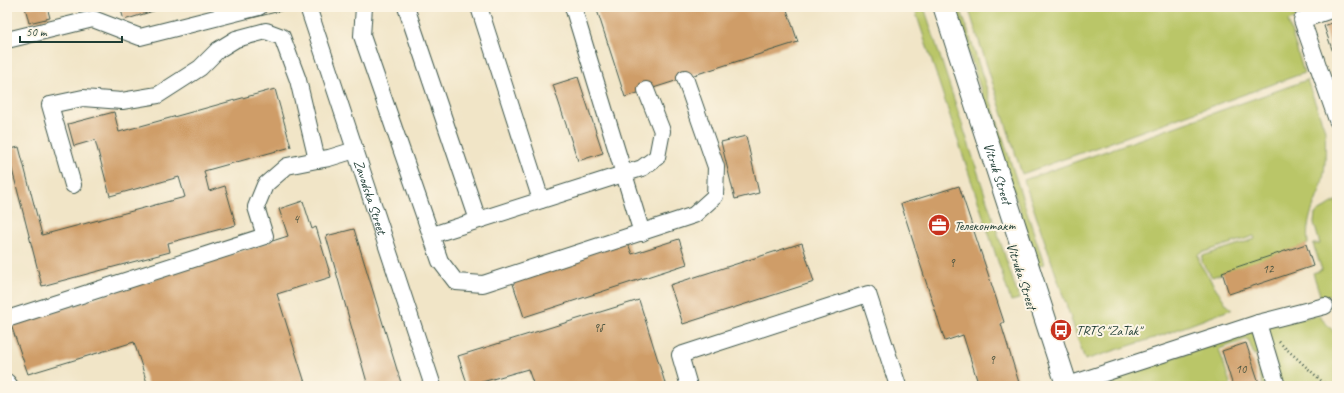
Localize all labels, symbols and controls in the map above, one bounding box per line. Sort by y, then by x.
scale bar [20,18,122,44]
text: 50 m [26,24,48,40]
street label: Vitruk Street [980,141,1016,209]
street label: Zavodska Street [350,158,391,238]
house number: 4 [293,211,300,227]
office icon: Телеконтакт [926,212,952,238]
place label: Телеконтакт [954,217,1016,234]
street label: Vitruka Street [1003,241,1041,314]
house number: 9 [949,255,956,271]
house number: 12 [1263,261,1275,277]
bus stop icon: TRTS "ZaTak" [1048,317,1074,343]
house number: 9б [593,320,606,336]
place label: TRTS "ZaTak" [1076,322,1144,339]
house number: 9 [989,352,996,368]
house number: 10 [1236,361,1248,377]

